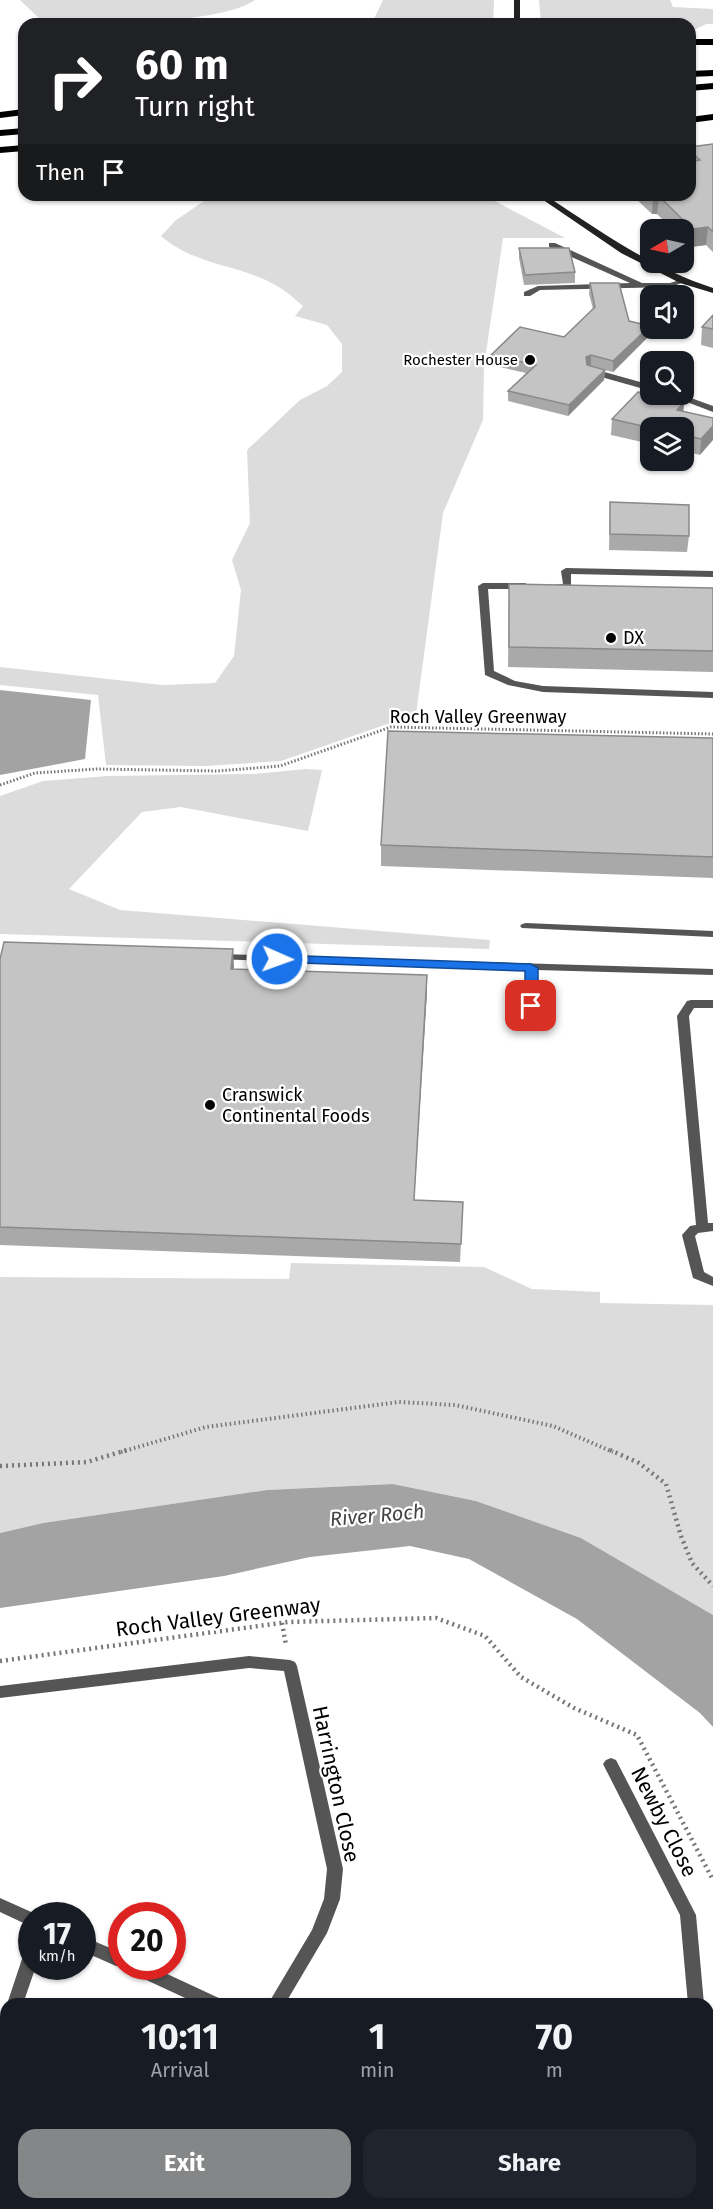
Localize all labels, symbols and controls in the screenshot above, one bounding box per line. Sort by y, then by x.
text: 60 m [135,40,229,90]
icon: right [36,42,114,120]
text: Turn right [135,91,255,123]
icon: arrive [97,156,130,189]
text: Then [36,159,85,186]
north arrow [640,219,694,273]
map controls [640,219,694,471]
button: sound [640,285,694,339]
place label: Rochester House [403,351,518,369]
button: search [640,351,694,405]
marker: Rochester House [523,353,537,367]
button: layers [640,417,694,471]
place label: DX [623,627,644,649]
marker: DX [604,631,618,645]
street label: Roch Valley Greenway [390,706,567,728]
position arrow [245,927,309,991]
pin [505,980,556,1031]
icon: arrive [514,989,547,1022]
place label: Cranswick Continental Foods [222,1084,370,1127]
marker: Cranswick Continental Foods [203,1098,217,1112]
water label: River Roch [329,1499,425,1531]
street label: Roch Valley Greenway [114,1591,323,1642]
street label: Harrington Close [307,1703,365,1865]
street label: Newby Close [625,1763,703,1881]
speed limit sign: 20 [108,1902,186,1980]
text: 17 [43,1916,71,1952]
text: km/h [38,1947,76,1965]
text: 10:11 [141,2015,219,2059]
text: 1 [369,2015,386,2059]
text: 70 [535,2015,573,2059]
text: Arrival [151,2058,209,2082]
text: min [360,2058,394,2082]
text: m [546,2058,563,2082]
button: Exit [18,2129,351,2198]
button: Share [363,2129,696,2198]

